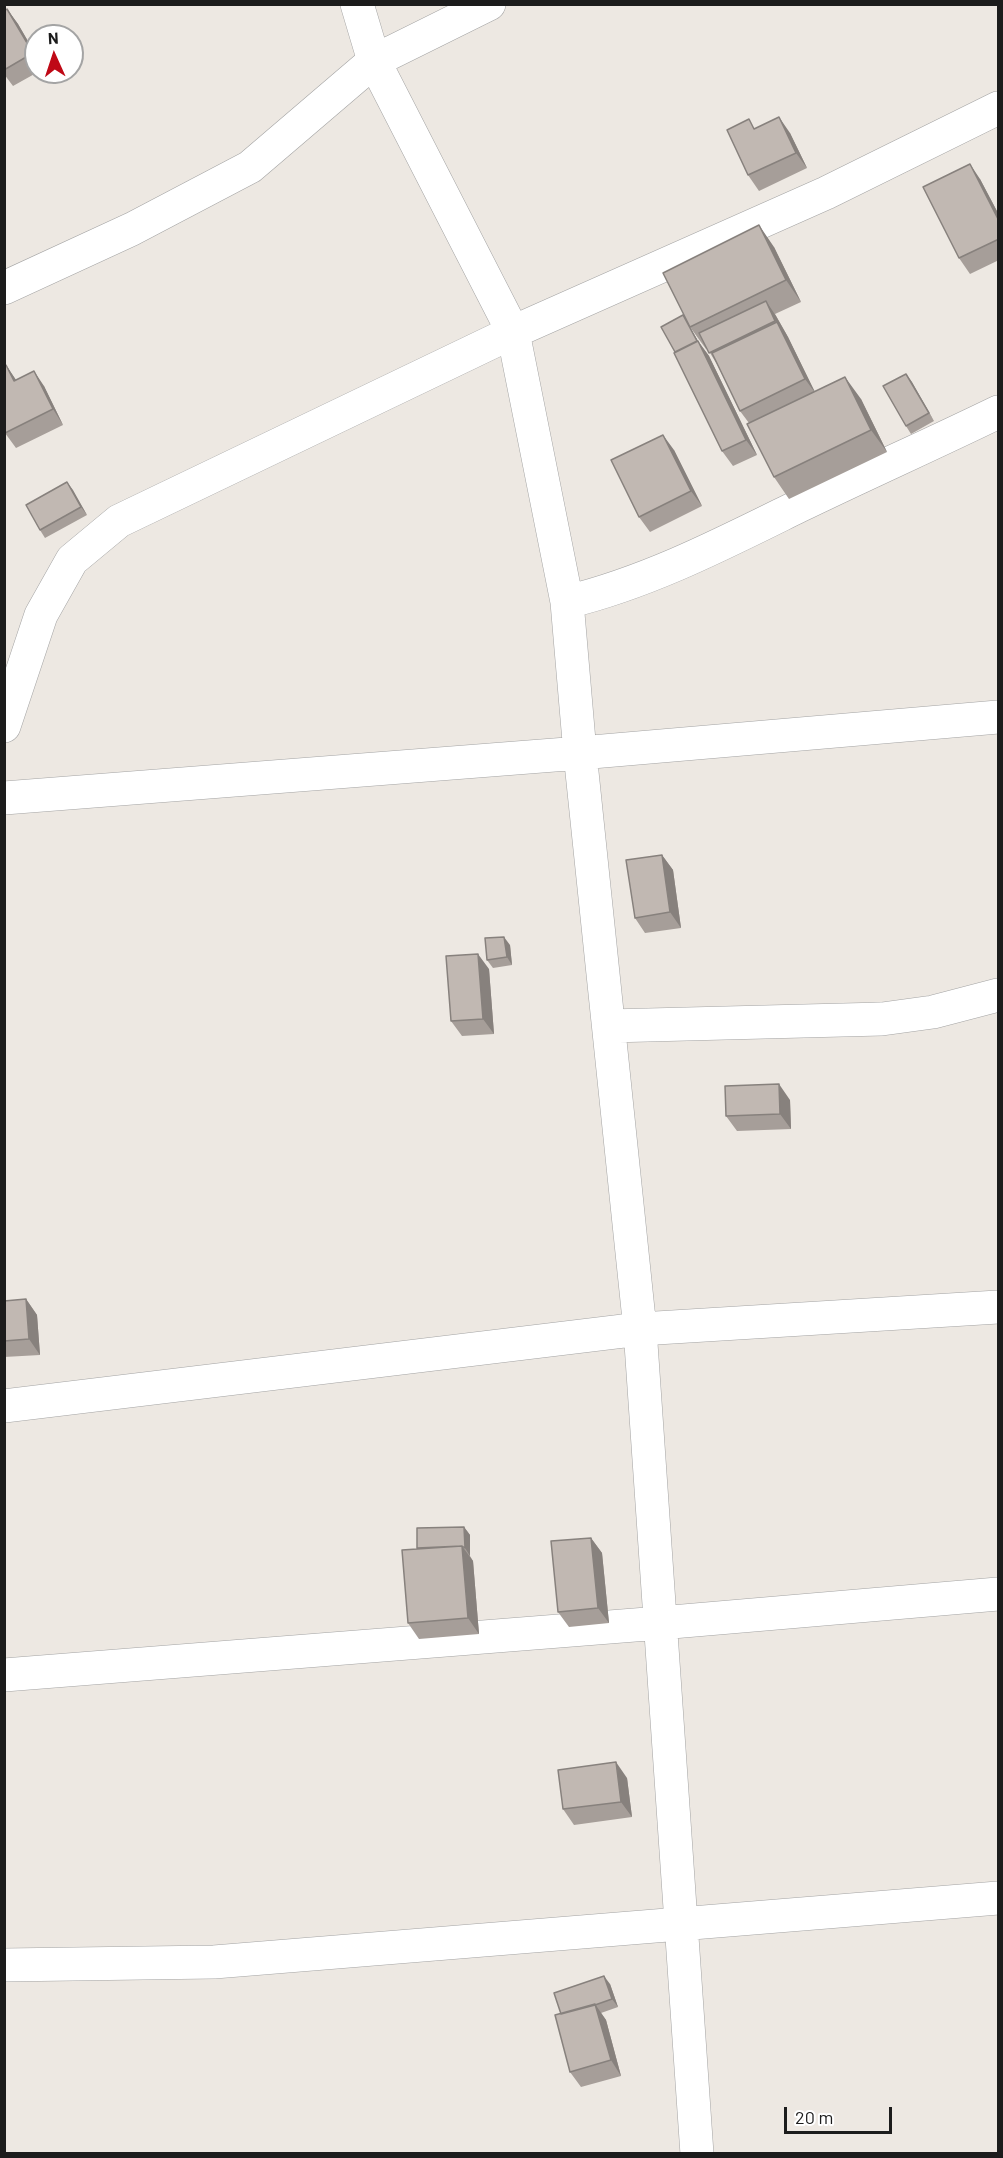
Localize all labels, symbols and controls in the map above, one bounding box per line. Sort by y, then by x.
north arrow [24,24,84,84]
text: N [47,28,59,47]
scale bar [787,2095,895,2133]
text: 20 m [795,2106,833,2128]

